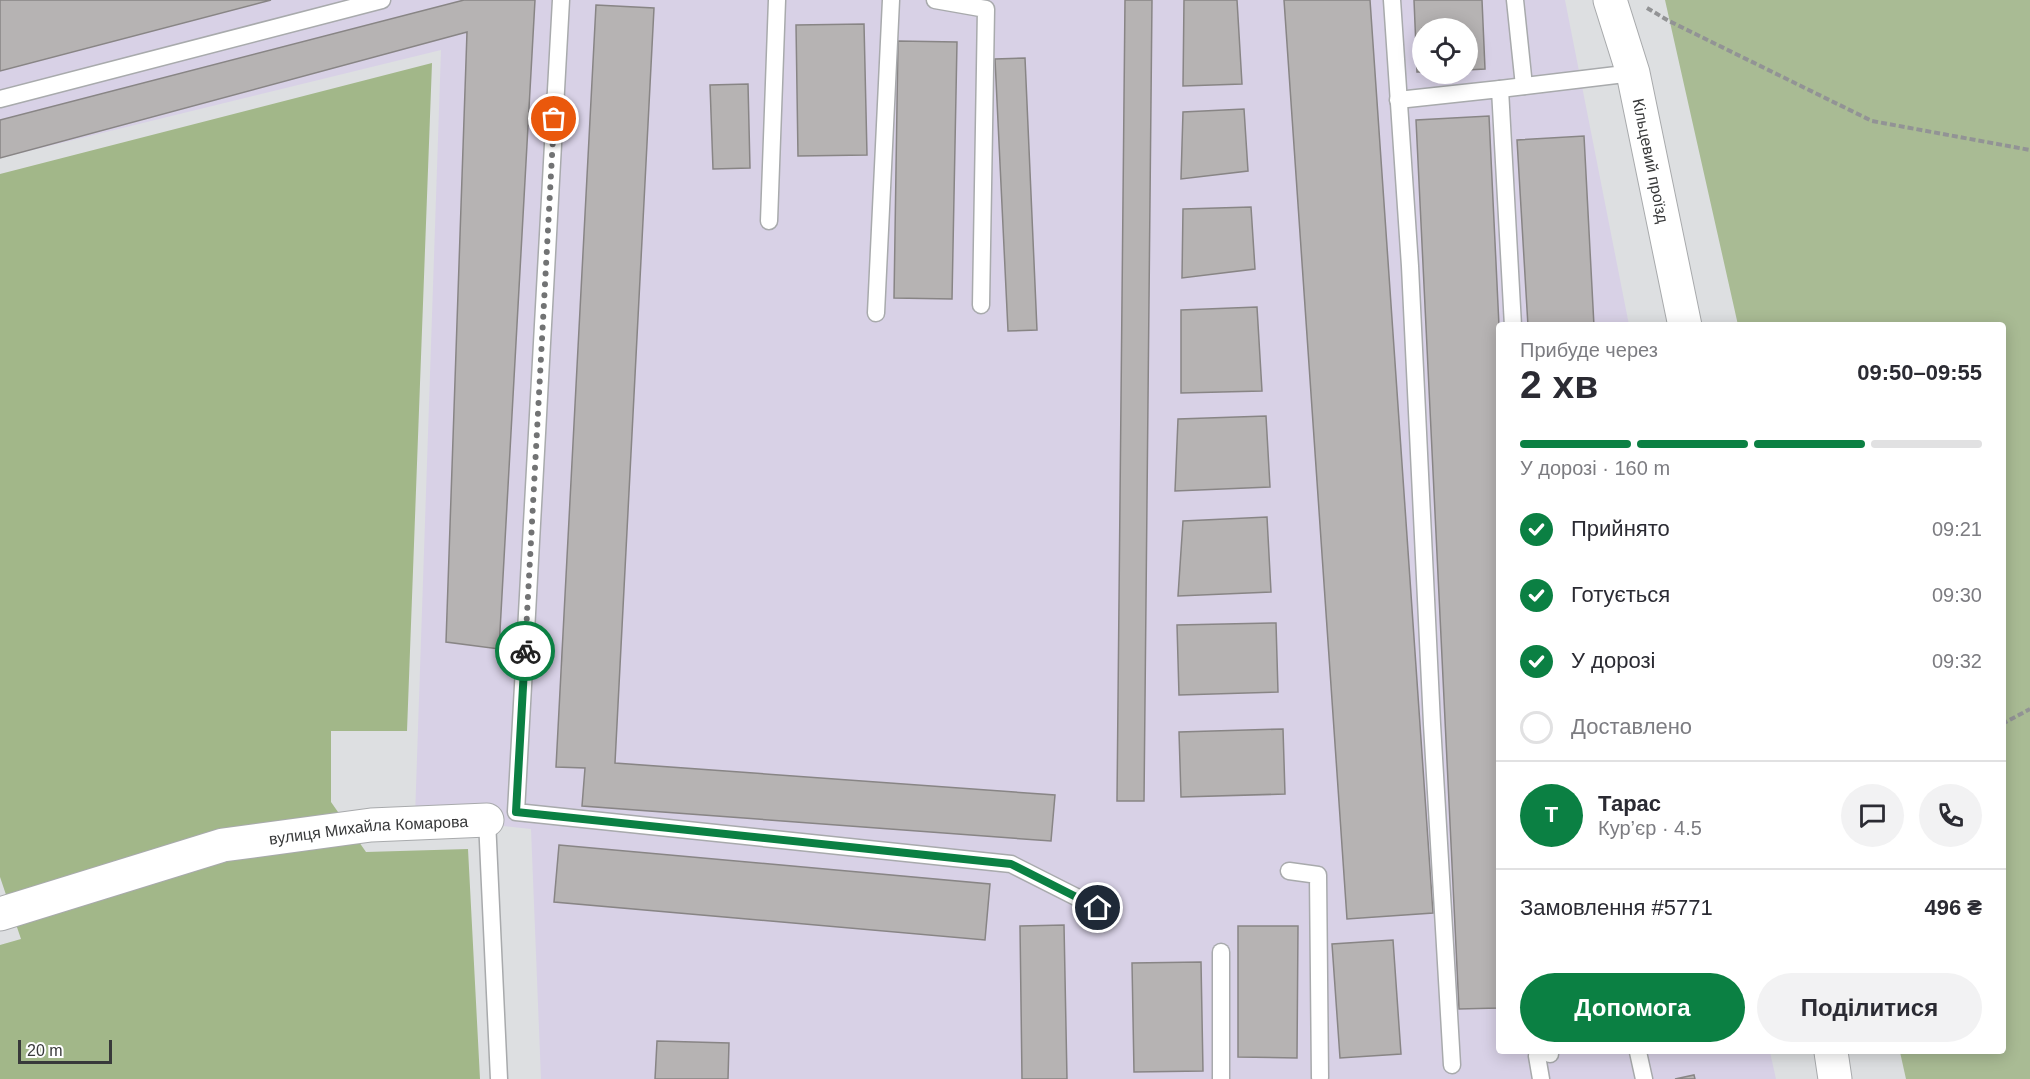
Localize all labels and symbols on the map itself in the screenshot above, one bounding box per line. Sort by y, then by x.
pin [528,93,579,144]
street label: Кільцевий проїзд [1630,97,1672,225]
courier [495,621,555,681]
street label: вулиця Михайла Комарова [268,812,469,847]
pin [1072,882,1123,933]
scale bar [18,1037,112,1064]

